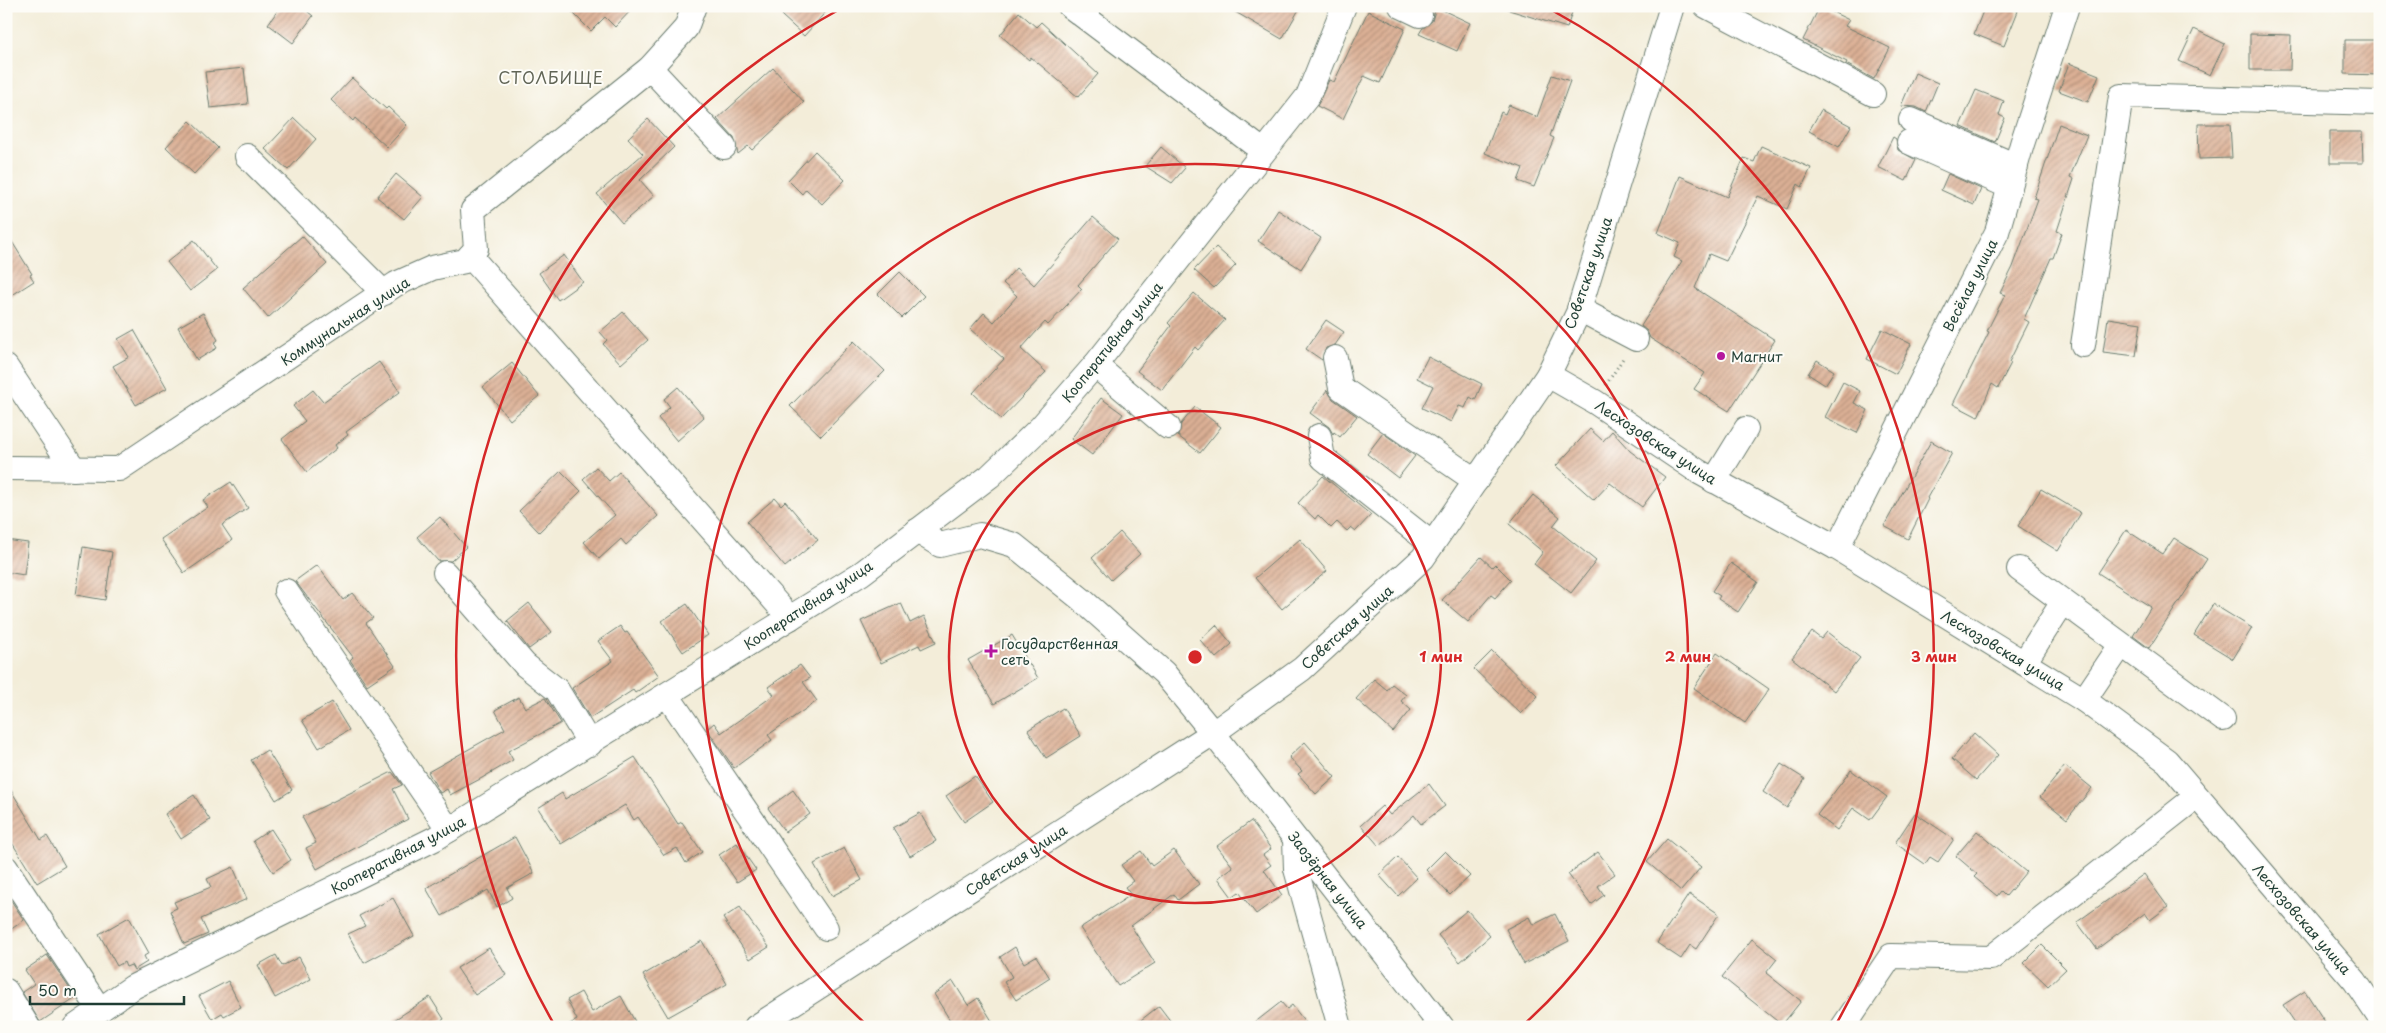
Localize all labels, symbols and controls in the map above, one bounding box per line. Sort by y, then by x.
district label: СТОЛБИЩЕ [498,65,604,89]
street label: Советская улица [1559,214,1617,332]
street label: Весёлая улица [1938,235,2002,335]
street label: Коммунальная улица [276,271,414,371]
street label: Кооперативная улица [1057,277,1168,407]
place label: Магнит [1731,346,1783,367]
marker: Магнит [1715,350,1727,362]
street label: Лесхозовская улица [1591,395,1721,489]
street label: Кооперативная улица [739,555,877,655]
street label: Советская улица [1296,580,1398,674]
street label: Лесхозовская улица [1937,605,2069,695]
place label: Государственная сеть [1001,633,1119,670]
text: 1 мин [1419,644,1463,667]
text: 2 мин [1665,644,1712,667]
text: 3 мин [1911,644,1957,667]
marker: Государственная сеть [985,645,997,657]
centre of rings [1186,648,1204,666]
street label: Кооперативная улица [327,810,469,900]
street label: Советская улица [961,819,1071,901]
street label: Заозёрная улица [1283,827,1373,933]
street label: Лесхозовская улица [2248,859,2356,979]
scale bar [30,973,184,1005]
text: 50 m [38,978,77,1001]

